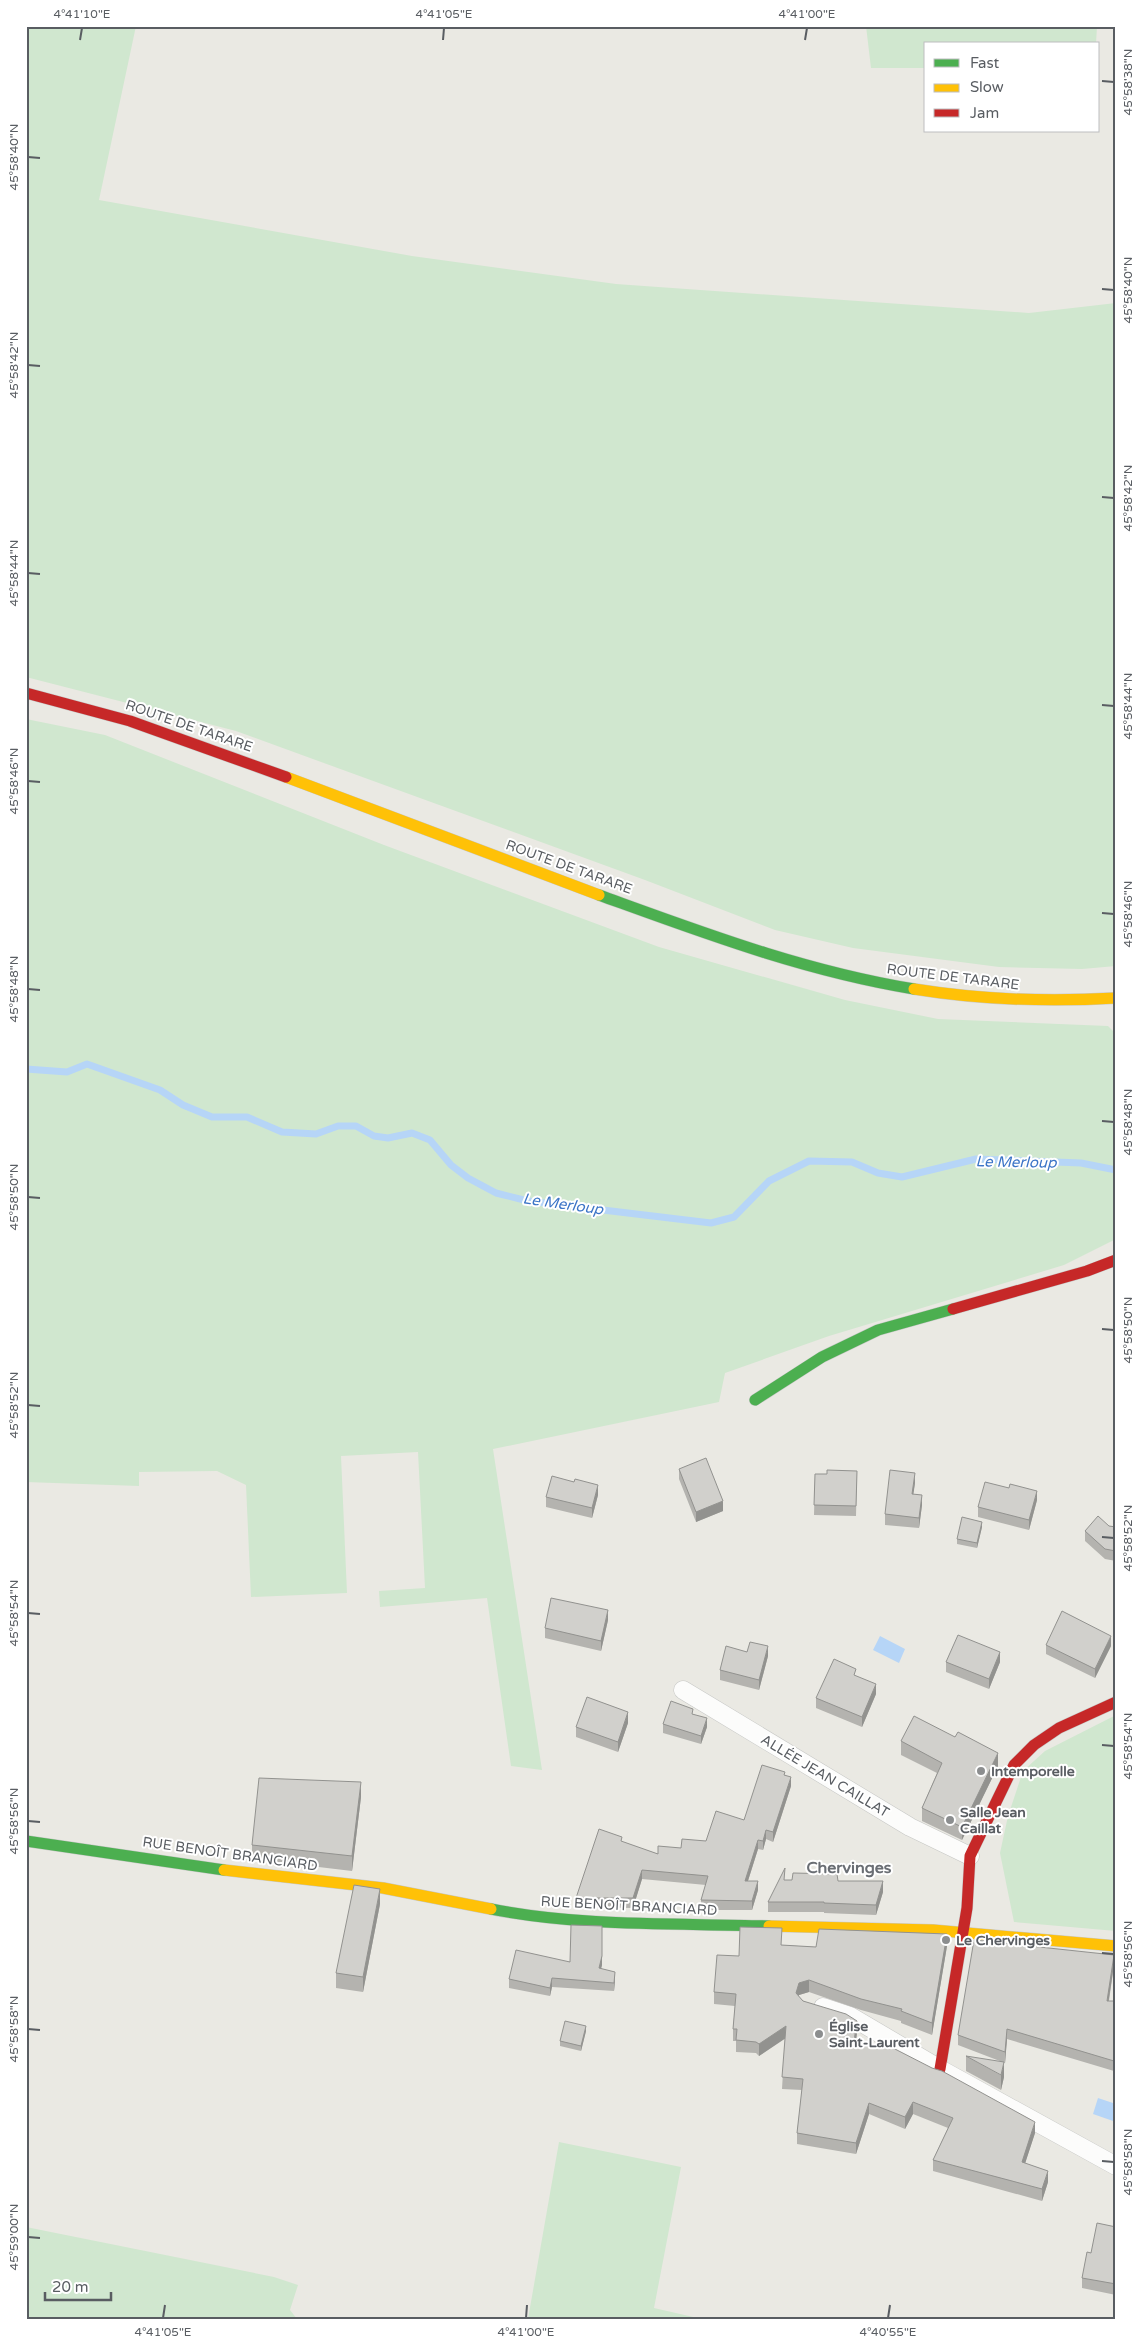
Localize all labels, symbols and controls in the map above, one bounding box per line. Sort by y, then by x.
text: 4°41'10"E [54,7,111,21]
text: 4°41'05"E [416,7,473,21]
text: 4°41'00"E [779,7,836,21]
legend [924,42,1100,132]
text: 45°58'38"N [1121,49,1135,115]
text: Fast [970,54,1000,72]
text: Slow [970,78,1004,96]
text: Jam [970,104,999,122]
text: 45°58'40"N [7,124,21,190]
text: 45°58'40"N [1121,257,1135,323]
text: 45°58'42"N [7,332,21,398]
text: 45°58'42"N [1121,465,1135,531]
text: 45°58'44"N [7,540,21,606]
text: 45°58'44"N [1121,673,1135,739]
street label: ROUTE DE TARARE [123,696,255,756]
text: 45°58'46"N [7,748,21,814]
street label: ROUTE DE TARARE [503,836,635,898]
text: 45°58'46"N [1121,881,1135,947]
text: 45°58'48"N [7,956,21,1022]
street label: ROUTE DE TARARE [886,960,1020,994]
text: 45°58'48"N [1121,1089,1135,1155]
water label: Le Merloup [975,1152,1058,1172]
text: 45°58'50"N [7,1164,21,1230]
water label: Le Merloup [522,1189,606,1219]
text: 45°58'50"N [1121,1297,1135,1363]
text: 45°58'52"N [7,1372,21,1438]
text: 45°58'52"N [1121,1505,1135,1571]
text: 45°58'54"N [7,1580,21,1646]
text: 45°58'54"N [1121,1713,1135,1779]
street label: ALLÉE JEAN CAILLAT [758,1731,893,1821]
place label: Intemporelle [991,1763,1075,1780]
marker: Intemporelle [975,1765,987,1777]
text: 45°58'56"N [7,1788,21,1854]
place label: Salle Jean Caillat [960,1804,1026,1837]
marker: Salle Jean Caillat [944,1814,956,1826]
street label: RUE BENOÎT BRANCIARD [141,1833,319,1875]
district label: Chervinges [806,1858,892,1878]
street label: RUE BENOÎT BRANCIARD [540,1893,718,1919]
text: 45°58'56"N [1121,1921,1135,1987]
place label: Le Chervinges [956,1932,1050,1949]
marker: Le Chervinges [940,1934,952,1946]
text: 45°58'58"N [7,1996,21,2062]
place label: Église Saint-Laurent [829,2018,920,2051]
marker: Église Saint-Laurent [813,2028,825,2040]
text: 45°58'58"N [1121,2129,1135,2195]
text: 45°59'00"N [7,2204,21,2270]
scale bar [45,2270,111,2302]
text: 20 m [52,2278,89,2296]
text: 4°41'05"E [135,2325,192,2339]
text: 4°41'00"E [498,2325,555,2339]
text: 4°40'55"E [860,2325,917,2339]

